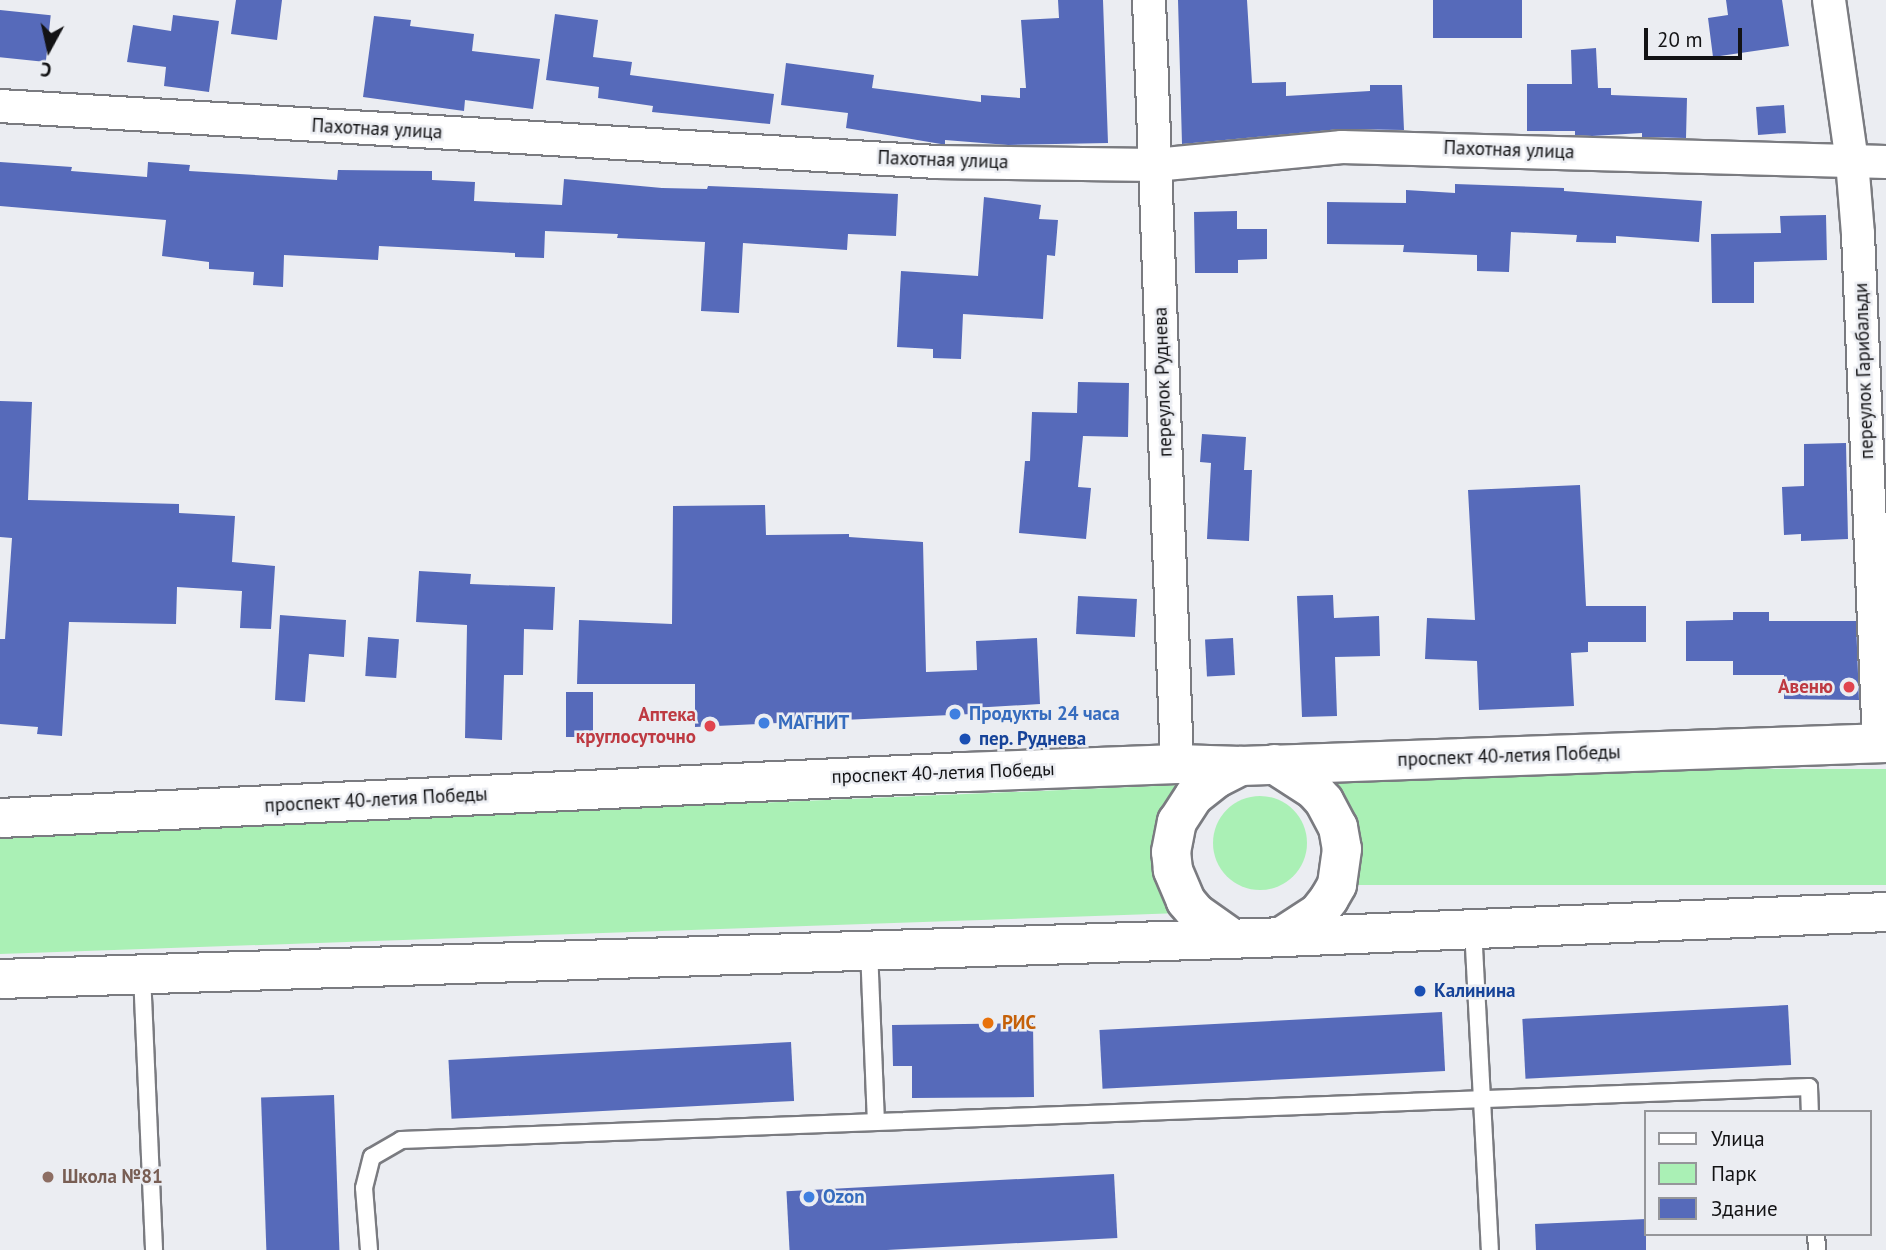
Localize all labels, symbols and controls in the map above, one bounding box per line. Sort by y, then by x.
north arrow [14,14,84,84]
scale bar [1648,14,1746,58]
text: 20 m [1657,26,1703,53]
text: С [39,57,53,82]
street label: Пахотная улица [311,114,443,144]
street label: Пахотная улица [1443,136,1575,164]
street label: Пахотная улица [877,146,1009,174]
street label: переулок Гарибальди [1850,282,1878,460]
street label: переулок Руднева [1149,307,1177,457]
place label: Авеню [1778,676,1833,698]
marker: Авеню [1839,677,1859,697]
place label: Продукты 24 часа [969,703,1120,725]
place label: Аптека круглосуточно [576,704,696,748]
marker: Продукты 24 часа [947,706,963,722]
place label: МАГНИТ [778,712,849,734]
marker: МАГНИТ [756,715,772,731]
marker: Аптека круглосуточно [702,718,718,734]
place label: пер. Руднева [979,728,1087,750]
marker: пер. Руднева [957,731,973,747]
street label: проспект 40-летия Победы [1397,741,1621,771]
street label: проспект 40-летия Победы [831,758,1055,788]
street label: проспект 40-летия Победы [264,783,488,817]
place label: Калинина [1434,980,1516,1002]
marker: Калинина [1412,983,1428,999]
place label: РИС [1002,1012,1036,1034]
marker: РИС [980,1015,996,1031]
legend [1644,1110,1872,1236]
text: Улица [1711,1125,1765,1152]
text: Парк [1711,1160,1757,1187]
place label: Школа №81 [62,1166,163,1188]
marker: Школа №81 [40,1169,56,1185]
place label: Ozon [823,1186,865,1208]
marker: Ozon [801,1189,817,1205]
text: Здание [1711,1195,1778,1222]

